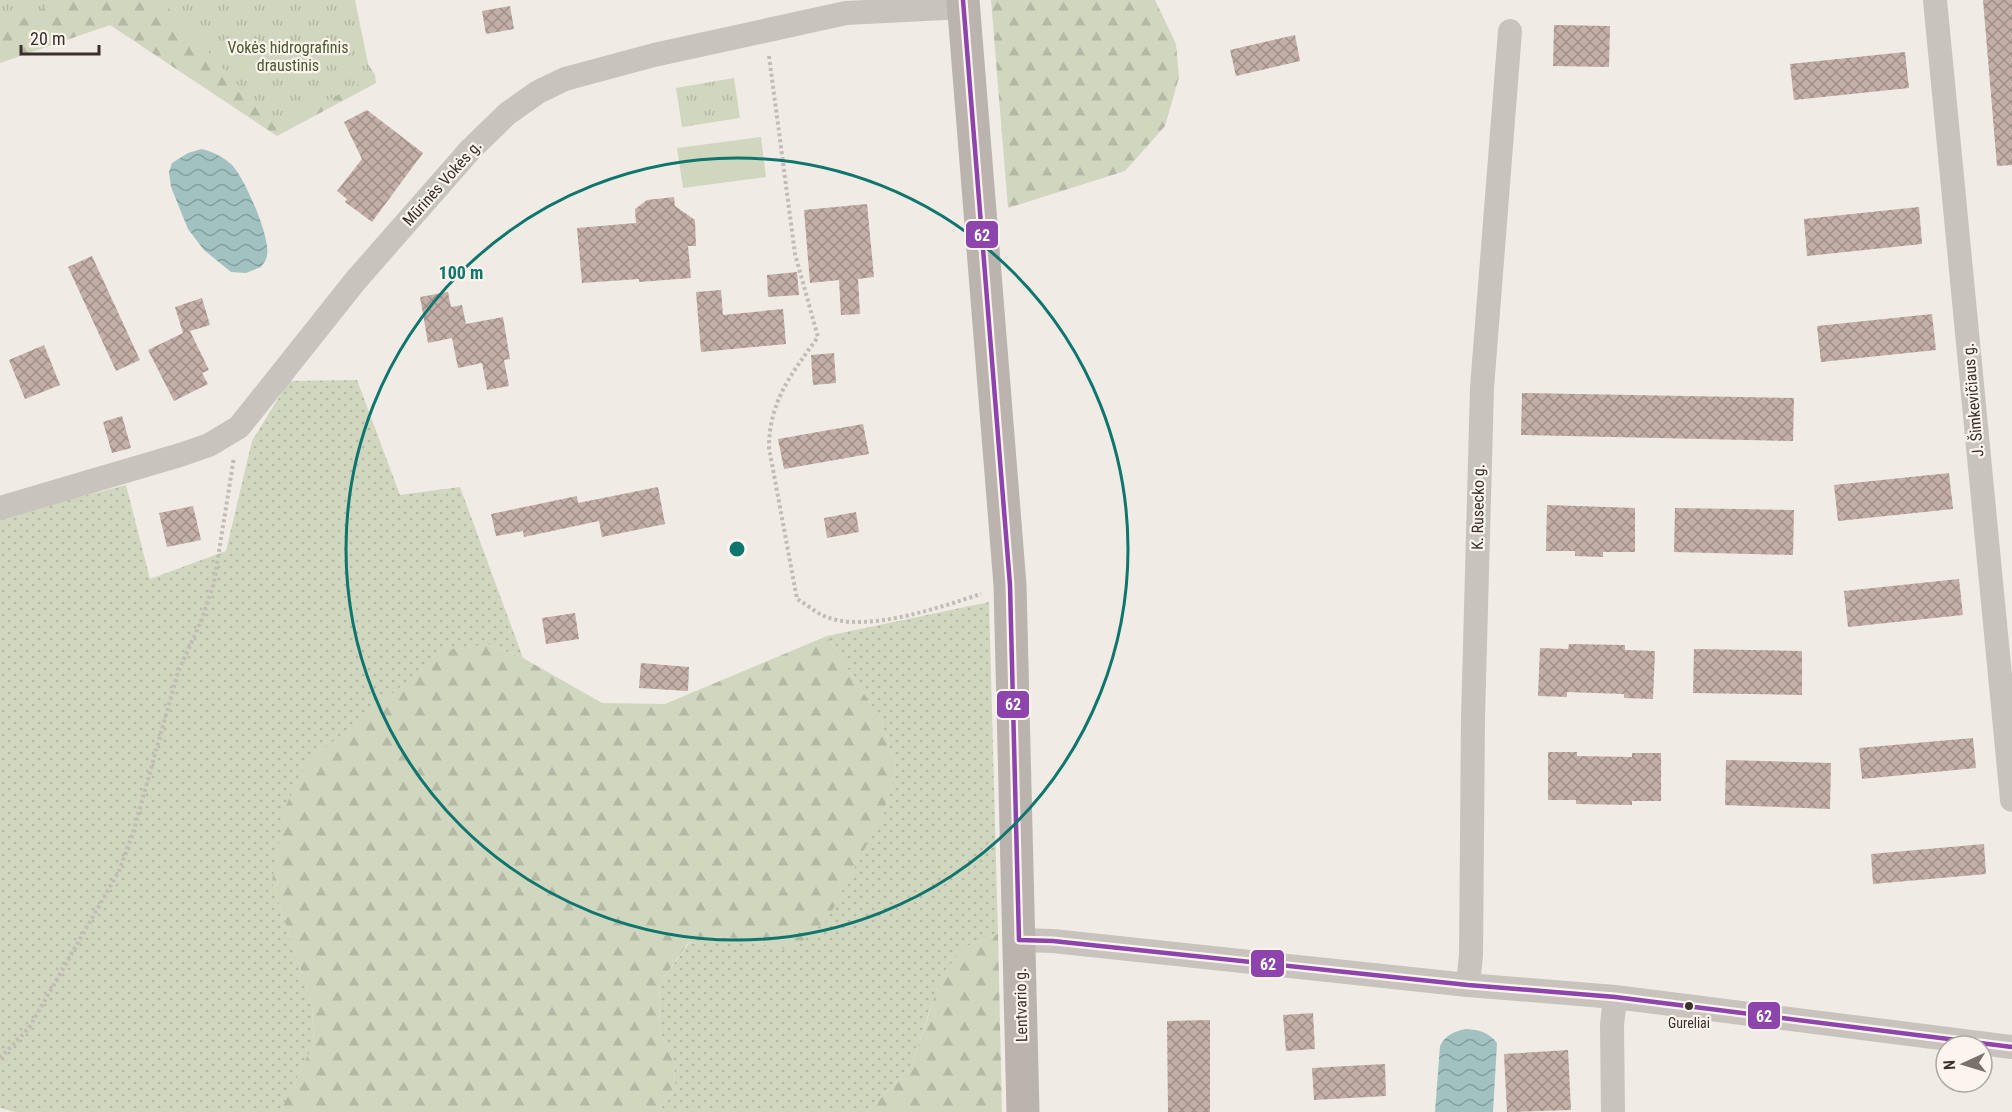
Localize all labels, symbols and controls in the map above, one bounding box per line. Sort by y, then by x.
scale bar [21,18,99,56]
text: 20 m [30,28,65,49]
park label: Vokės hidrografinis draustinis [228,38,348,75]
street label: Mūrinės Vokės g. [399,136,485,230]
line badge: 62 [965,220,999,249]
text: 62 [974,226,990,245]
text: 100 m [439,262,483,283]
street label: J. Šimkevičiaus g. [1959,342,1987,458]
street label: K. Rusecko g. [1468,464,1488,550]
centre of rings [727,539,747,559]
line badge: 62 [996,690,1030,719]
text: 62 [1005,695,1021,714]
line badge: 62 [1250,949,1285,978]
text: 62 [1260,955,1276,974]
street label: Lentvario g. [1011,968,1031,1042]
marker: Gureliai [1683,1000,1695,1012]
line badge: 62 [1747,1001,1781,1030]
text: 62 [1756,1007,1772,1026]
place label: Gureliai [1668,1015,1710,1031]
north arrow [1934,1034,1994,1094]
text: N [1940,1059,1959,1071]

